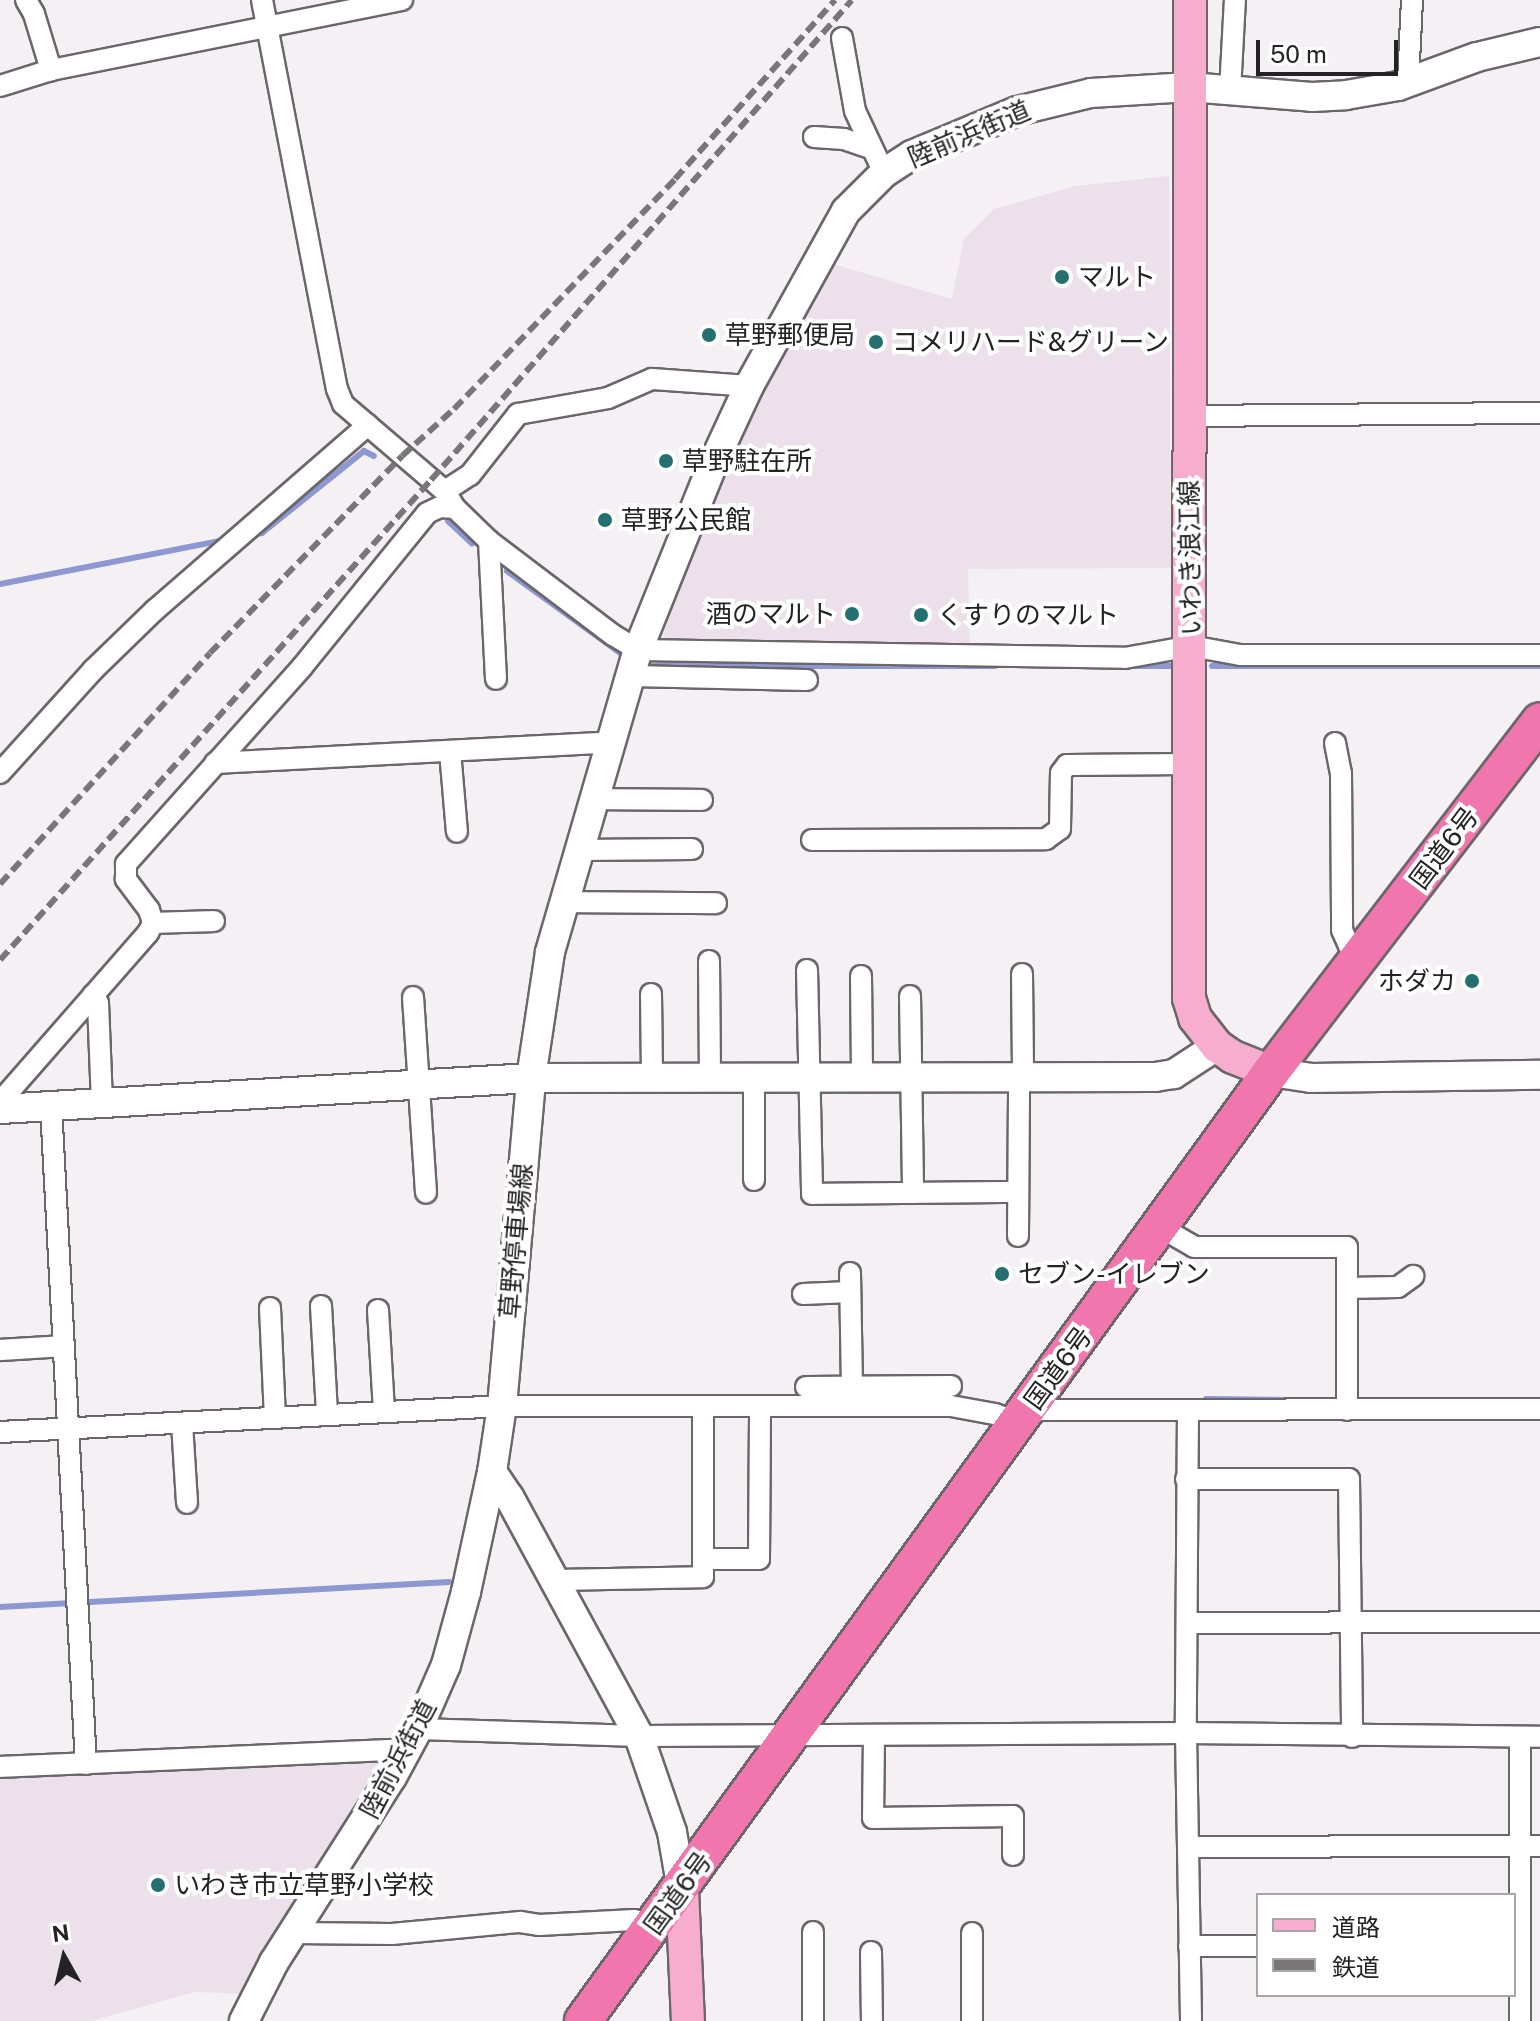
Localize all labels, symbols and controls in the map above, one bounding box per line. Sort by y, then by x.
scale bar [1260,24,1402,74]
text: 50 m [1270,40,1327,68]
street label: 陸前浜街道 [903,94,1035,174]
place label: マルト [1078,261,1156,293]
marker: マルト [1053,268,1071,286]
place label: 草野郵便局 [725,319,855,351]
marker: 草野郵便局 [700,326,718,344]
place label: コメリハード&グリーン [892,326,1170,358]
marker: コメリハード&グリーン [867,333,885,351]
place label: 草野駐在所 [682,445,812,477]
marker: 草野駐在所 [657,452,675,470]
street label: いわき浪江線 [1173,480,1207,636]
place label: 草野公民館 [621,504,751,536]
marker: 草野公民館 [596,511,614,529]
place label: 酒のマルト [706,598,836,630]
place label: くすりのマルト [937,599,1119,631]
marker: 酒のマルト [843,605,861,623]
marker: くすりのマルト [912,606,930,624]
street label: 国道6号 [1403,801,1485,895]
place label: ホダカ [1378,965,1456,997]
marker: ホダカ [1463,972,1481,990]
street label: 草野停車場線 [494,1162,538,1320]
place label: セブン-イレブン [1018,1258,1210,1290]
marker: セブン-イレブン [993,1265,1011,1283]
street label: 国道6号 [1018,1321,1098,1415]
street label: 陸前浜街道 [354,1694,442,1824]
street label: 国道6号 [638,1846,718,1940]
place label: いわき市立草野小学校 [174,1869,434,1901]
marker: いわき市立草野小学校 [149,1876,167,1894]
legend [1256,1893,1516,1997]
text: 道路 [1332,1913,1380,1941]
north arrow [24,1917,104,1997]
text: N [50,1919,71,1947]
text: 鉄道 [1332,1953,1380,1981]

